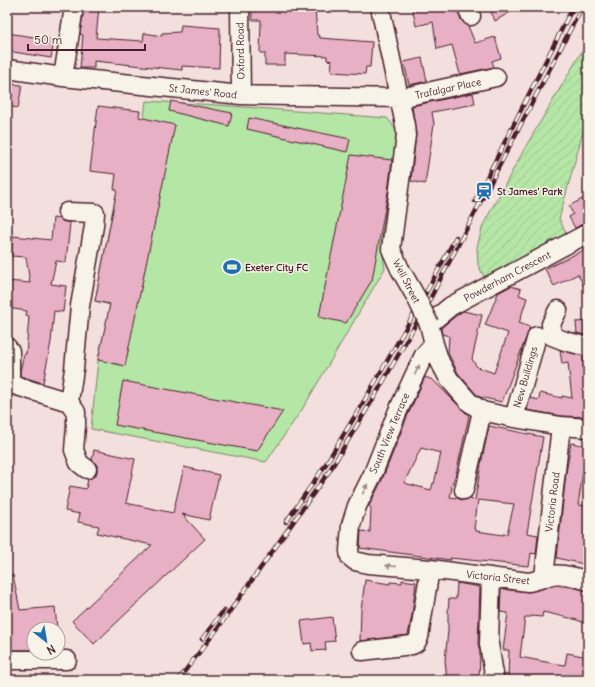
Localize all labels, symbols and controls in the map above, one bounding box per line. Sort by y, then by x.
street label: Oxford Road [234,22,247,80]
scale bar [28,26,145,52]
text: 50 m [34,32,63,47]
street label: Trafalgar Place [414,75,482,102]
street label: St James' Road [168,81,238,102]
station icon: St James' Park [474,181,494,201]
place label: St James' Park [497,185,563,198]
street label: Powderham Crescent [461,248,554,305]
sports icon: Exeter City FC [222,257,242,277]
street label: Well Street [390,257,423,306]
place label: Exeter City FC [245,261,309,274]
street label: New Buildings [510,344,541,409]
one-way arrow [414,364,420,375]
street label: South View Terrace [367,391,412,476]
street label: Victoria Road [542,471,563,533]
one-way arrow [362,483,368,495]
one-way arrow [385,563,397,569]
street label: Victoria Street [466,568,531,587]
north arrow [26,621,66,661]
text: N [44,642,58,658]

